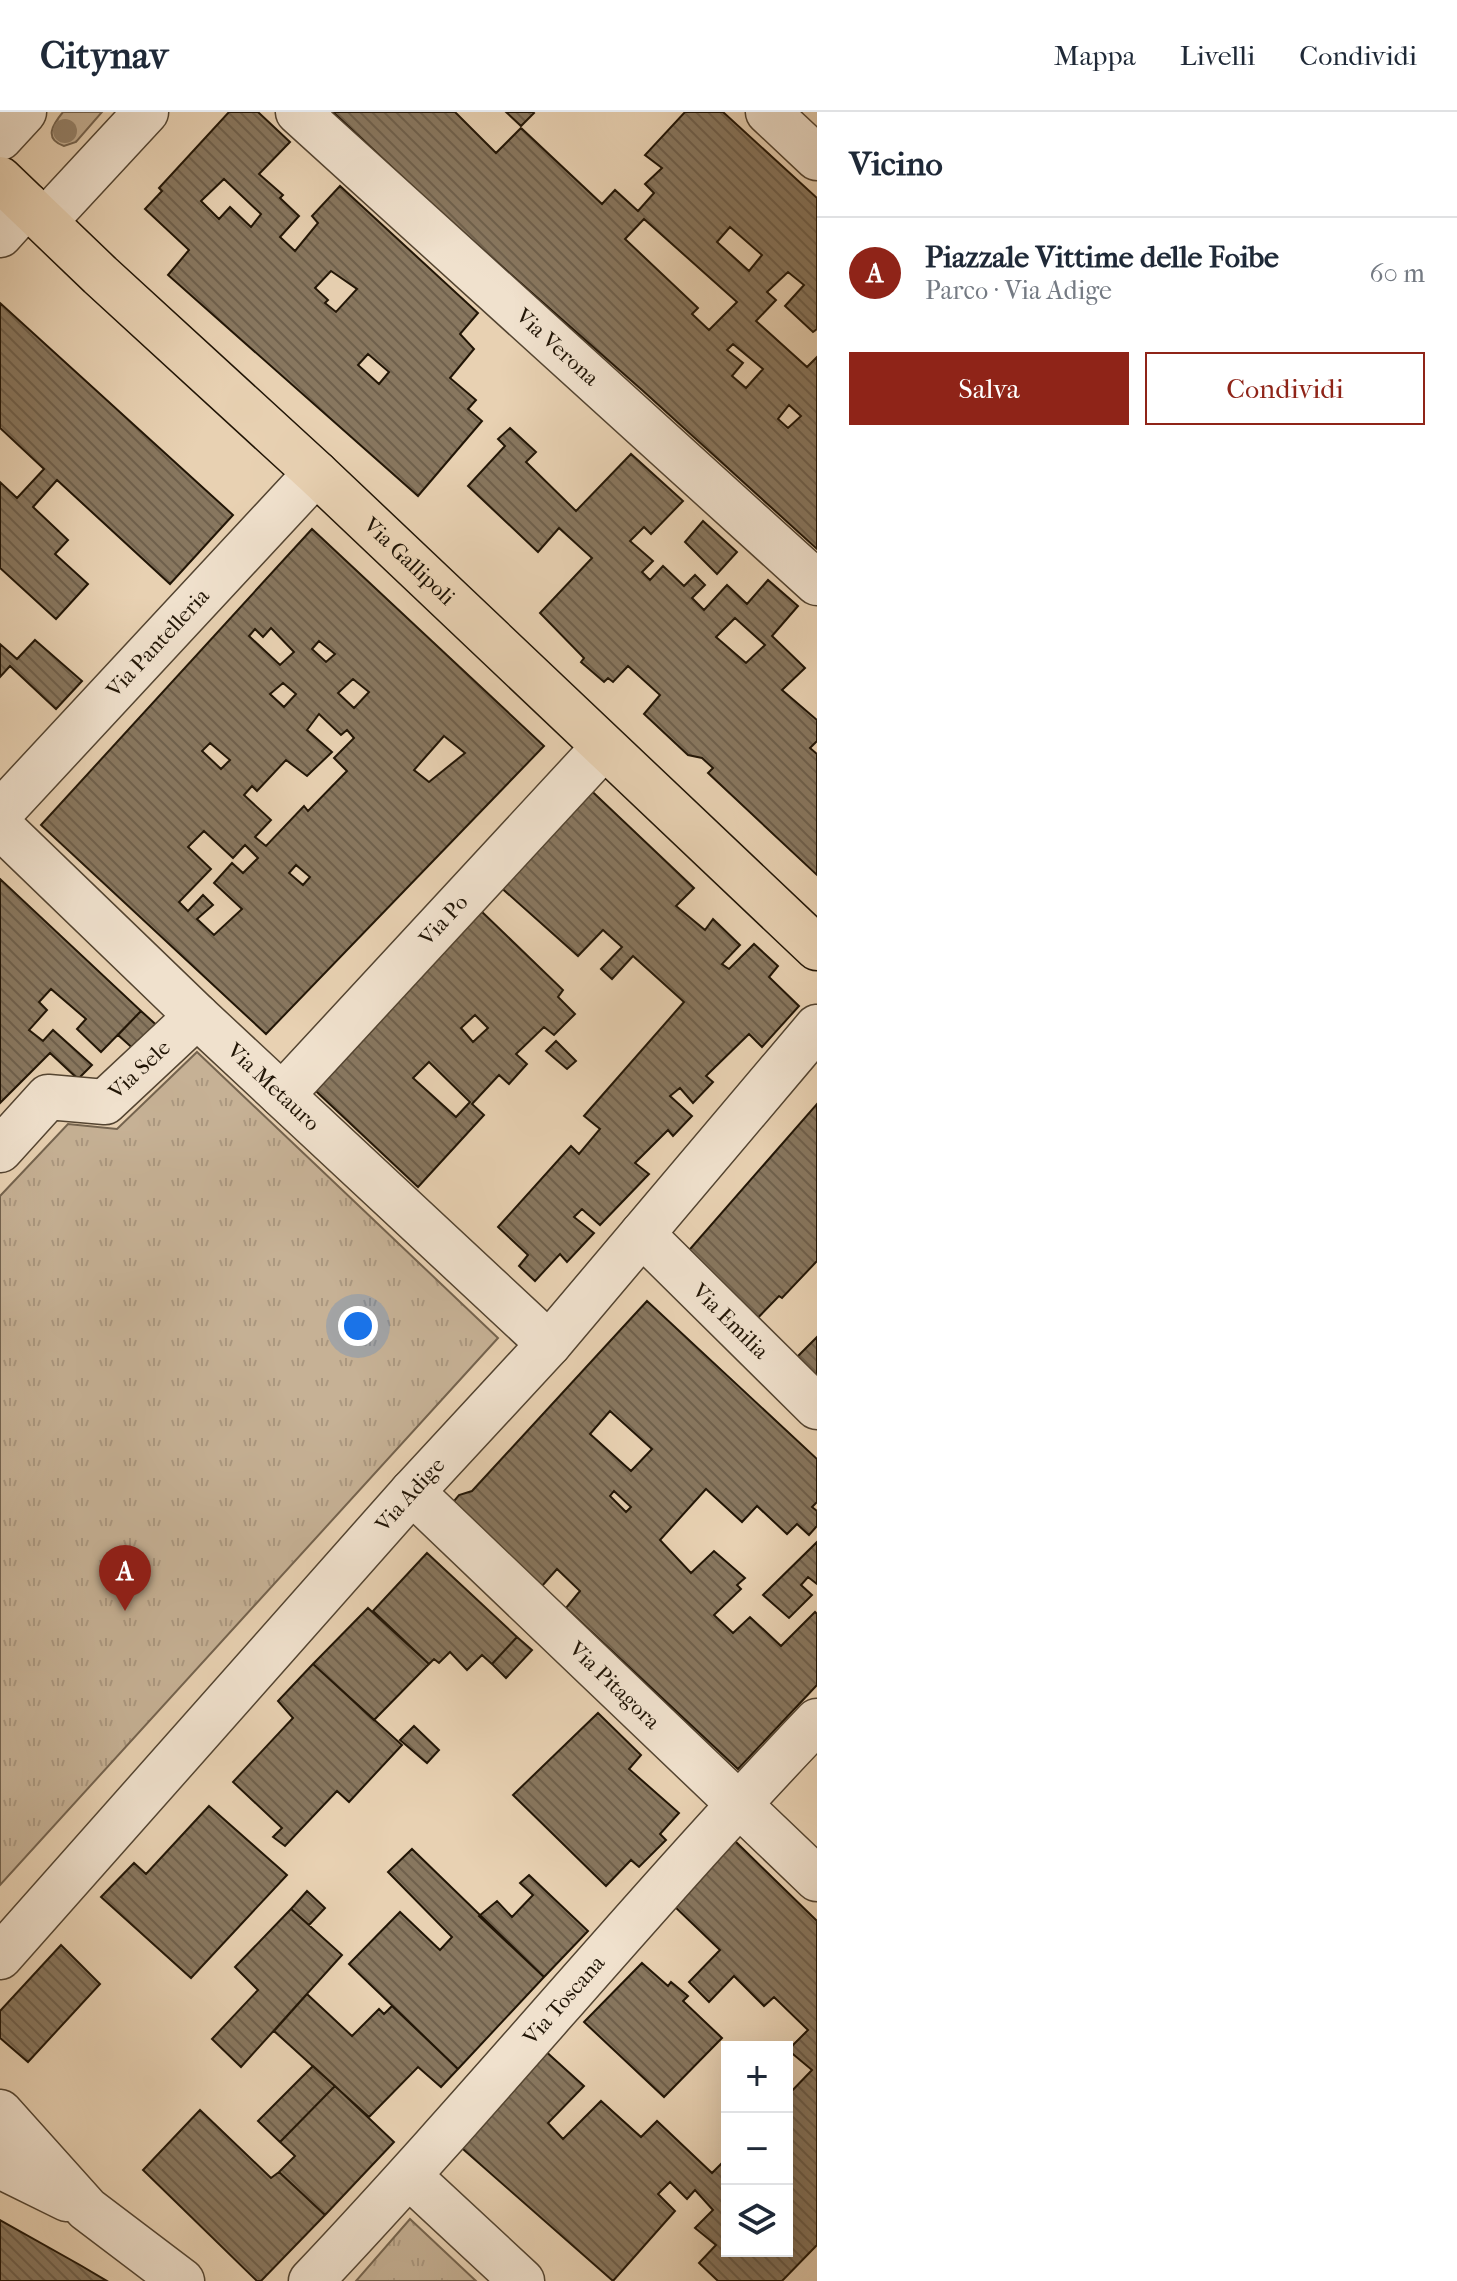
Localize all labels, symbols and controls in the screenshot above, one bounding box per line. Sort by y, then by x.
text: Citynav [40,33,168,78]
text: Mappa [1054,39,1136,72]
text: Livelli [1180,39,1255,72]
text: Condividi [1299,39,1417,72]
text: Vicino [849,144,943,184]
text: Piazzale Vittime delle Foibe [925,240,1279,275]
text: A [867,258,883,289]
text: 60 m [1369,258,1425,289]
text: Parco · Via Adige [925,275,1112,306]
street label: Via Verona [510,302,605,392]
button: Salva [849,352,1129,425]
button: Condividi [1145,352,1425,425]
street label: Via Gallipoli [358,511,460,611]
street label: Via Pantelleria [100,583,215,704]
street label: Via Po [413,890,473,952]
street label: Via Sele [103,1035,176,1105]
street label: Via Metauro [221,1037,325,1137]
street label: Via Emilia [686,1277,774,1365]
your location [338,1306,378,1346]
street label: Via Adige [369,1452,450,1538]
pin: A [99,1545,151,1611]
street label: Via Pitagora [563,1635,666,1735]
street label: Via Toscana [517,1949,611,2051]
map controls [721,2041,793,2257]
button: + [721,2041,793,2113]
button: − [721,2113,793,2185]
button: layers [721,2185,793,2257]

